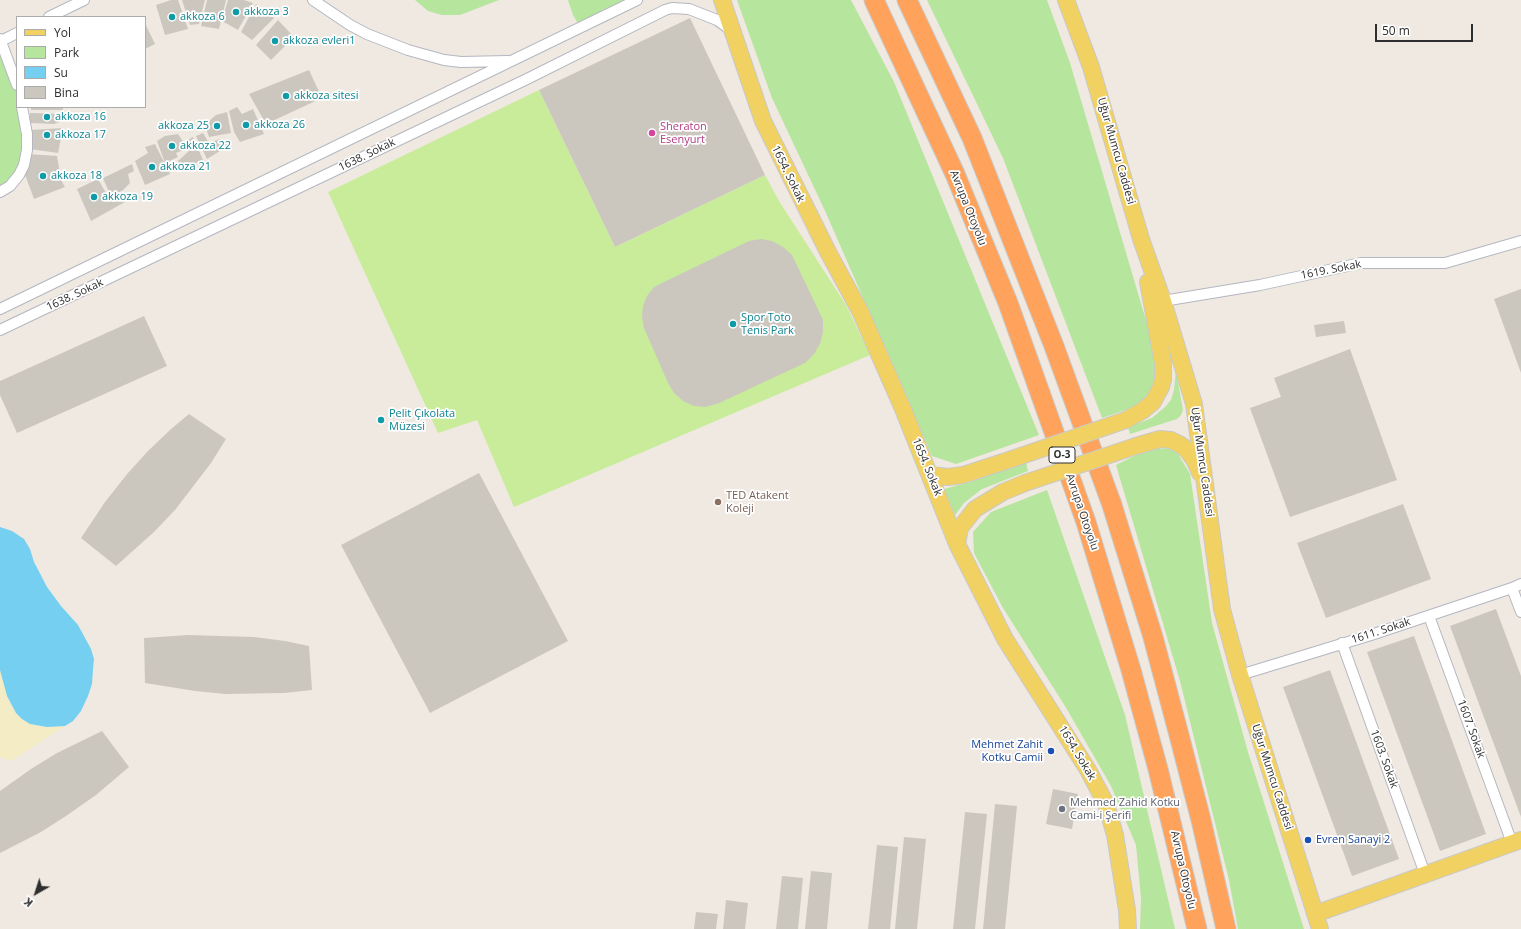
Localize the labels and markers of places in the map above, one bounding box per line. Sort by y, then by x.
place label: akkoza 3 [244,5,289,19]
marker: akkoza 3 [231,7,241,17]
place label: akkoza 6 [180,10,225,24]
marker: akkoza 6 [167,12,177,22]
place label: akkoza evleri1 [283,34,356,48]
marker: akkoza evleri1 [270,36,280,46]
place label: akkoza sitesi [294,89,359,103]
marker: akkoza sitesi [281,91,291,101]
place label: akkoza 16 [55,110,106,124]
marker: akkoza 16 [42,112,52,122]
place label: akkoza 26 [254,118,305,132]
place label: akkoza 25 [158,119,209,133]
marker: akkoza 26 [241,120,251,130]
place label: Sheraton Esenyurt [660,120,707,146]
marker: akkoza 25 [212,121,222,131]
place label: akkoza 17 [55,128,106,142]
marker: Sheraton Esenyurt [647,128,657,138]
marker: akkoza 17 [42,130,52,140]
place label: akkoza 22 [180,139,231,153]
marker: akkoza 22 [167,141,177,151]
place label: akkoza 21 [160,160,211,174]
marker: akkoza 21 [147,162,157,172]
place label: akkoza 18 [51,169,102,183]
marker: akkoza 18 [38,171,48,181]
place label: akkoza 19 [102,190,153,204]
marker: akkoza 19 [89,192,99,202]
place label: Spor Toto Tenis Park [741,311,794,337]
marker: Spor Toto Tenis Park [728,319,738,329]
place label: Pelit Çıkolata Müzesi [389,407,455,433]
marker: Pelit Çıkolata Müzesi [376,415,386,425]
place label: TED Atakent Koleji [726,489,789,515]
marker: TED Atakent Koleji [713,497,723,507]
place label: Mehmet Zahit Kotku Camii [971,738,1043,764]
marker: Mehmet Zahit Kotku Camii [1046,746,1056,756]
place label: Mehmed Zahid Kotku Cami-i Şerifi [1070,796,1180,822]
marker: Mehmed Zahid Kotku Cami-i Şerifi [1057,804,1067,814]
place label: Evren Sanayi 2 [1316,833,1390,847]
marker: Evren Sanayi 2 [1303,835,1313,845]

